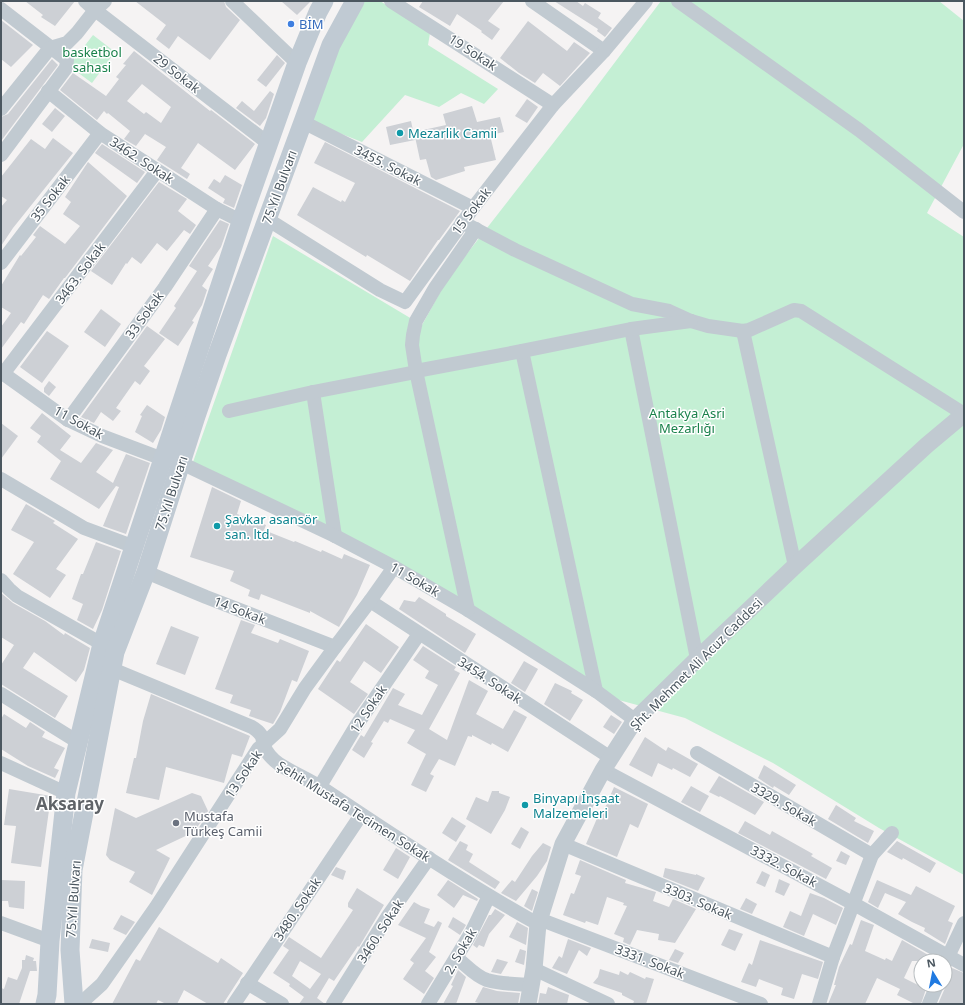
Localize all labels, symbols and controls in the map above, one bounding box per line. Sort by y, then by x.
place label: BİM [299,15,324,33]
marker: BİM [286,19,296,29]
street label: 19 Sokak [445,30,501,74]
park label: basketbol sahasi [62,43,122,76]
street label: 29 Sokak [150,49,204,97]
place label: Mezarlik Camii [408,124,497,142]
marker: Mezarlik Camii [395,128,405,138]
street label: 3462. Sokak [107,133,177,187]
street label: 3455. Sokak [351,140,425,190]
street label: 75.Yıl Bulvarı [257,148,301,226]
street label: 35 Sokak [26,171,74,225]
street label: 15 Sokak [447,184,495,238]
street label: 3463. Sokak [51,238,109,307]
street label: 33 Sokak [121,288,167,342]
street label: 11 Sokak [51,401,107,443]
park label: Antakya Asri Mezarlığı [649,404,725,437]
street label: 75.Yıl Bulvarı [150,453,192,533]
place label: Şavkar asansör san. ltd. [225,510,318,543]
marker: Şavkar asansör san. ltd. [212,521,222,531]
street label: 11 Sokak [387,558,443,600]
street label: 14 Sokak [211,592,269,628]
street label: Şht. Mehmet Ali Acuz Caddesi [626,594,766,734]
street label: 3454. Sokak [455,653,525,707]
street label: 12 Sokak [345,681,391,737]
street label: 13 Sokak [220,746,266,802]
street label: Şehit Mustafa Tecimen Sokak [274,756,434,866]
street label: 3329. Sokak [748,778,820,830]
place label: Binyapı İnşaat Malzemeleri [533,789,620,822]
district label: Aksaray [36,792,104,815]
marker: Binyapı İnşaat Malzemeleri [520,800,530,810]
place label: Mustafa Türkeş Camii [184,807,262,840]
marker: Mustafa Türkeş Camii [171,818,181,828]
street label: 3332. Sokak [748,841,820,891]
street label: 75.Yıl Bulvarı [61,860,85,938]
street label: 3480. Sokak [269,874,325,944]
street label: 3303. Sokak [661,878,735,924]
street label: 3460. Sokak [353,896,407,966]
street label: 2. Sokak [440,925,480,977]
street label: 3331. Sokak [613,940,687,982]
north arrow [913,953,953,993]
text: N [925,954,937,971]

